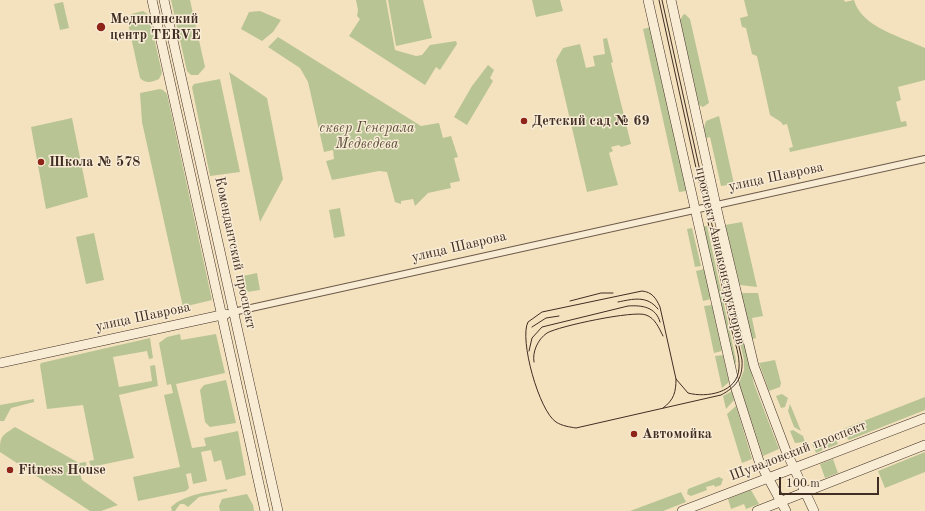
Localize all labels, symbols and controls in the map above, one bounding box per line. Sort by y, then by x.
place label: Медицинский центр TERVE [110,11,201,44]
marker: Медицинский центр TERVE [95,21,107,33]
place label: Детский сад № 69 [532,113,650,129]
marker: Детский сад № 69 [519,116,529,126]
park label: сквер Генерала Медведева [319,120,415,152]
place label: Школа № 578 [49,154,140,170]
marker: Школа № 578 [36,157,46,167]
street label: улица Шаврова [727,159,825,195]
street label: проспект Авиаконструкторов [691,166,749,346]
street label: Комендантский проспект [211,175,259,331]
street label: улица Шаврова [410,228,508,266]
street label: улица Шаврова [94,299,192,335]
street label: Шуваловский проспект [727,417,869,485]
place label: Автомойка [642,426,712,442]
marker: Автомойка [629,429,639,439]
place label: Fitness House [18,462,106,478]
marker: Fitness House [5,465,15,475]
scale bar [781,469,881,495]
text: 100 m [786,478,820,490]

